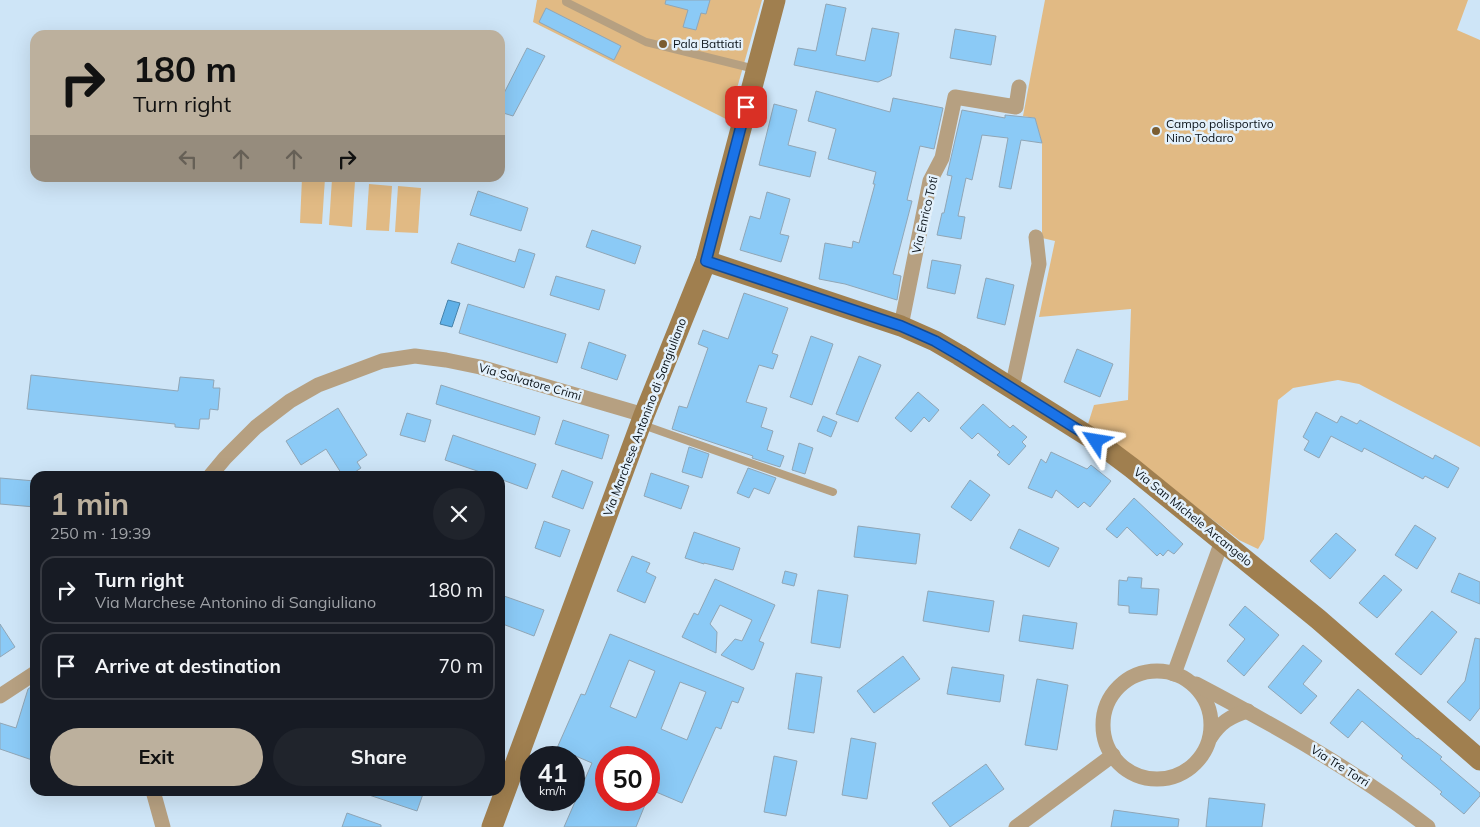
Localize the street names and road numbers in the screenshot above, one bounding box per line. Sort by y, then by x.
street label: Via Enrico Toti [908,175,941,255]
street label: Via Marchese Antonino di Sangiuliano [600,316,689,518]
street label: Via Salvatore Crimi [477,360,583,403]
street label: Via San Michele Arcangelo [1131,464,1256,569]
street label: Via Tre Torri [1308,742,1373,790]

